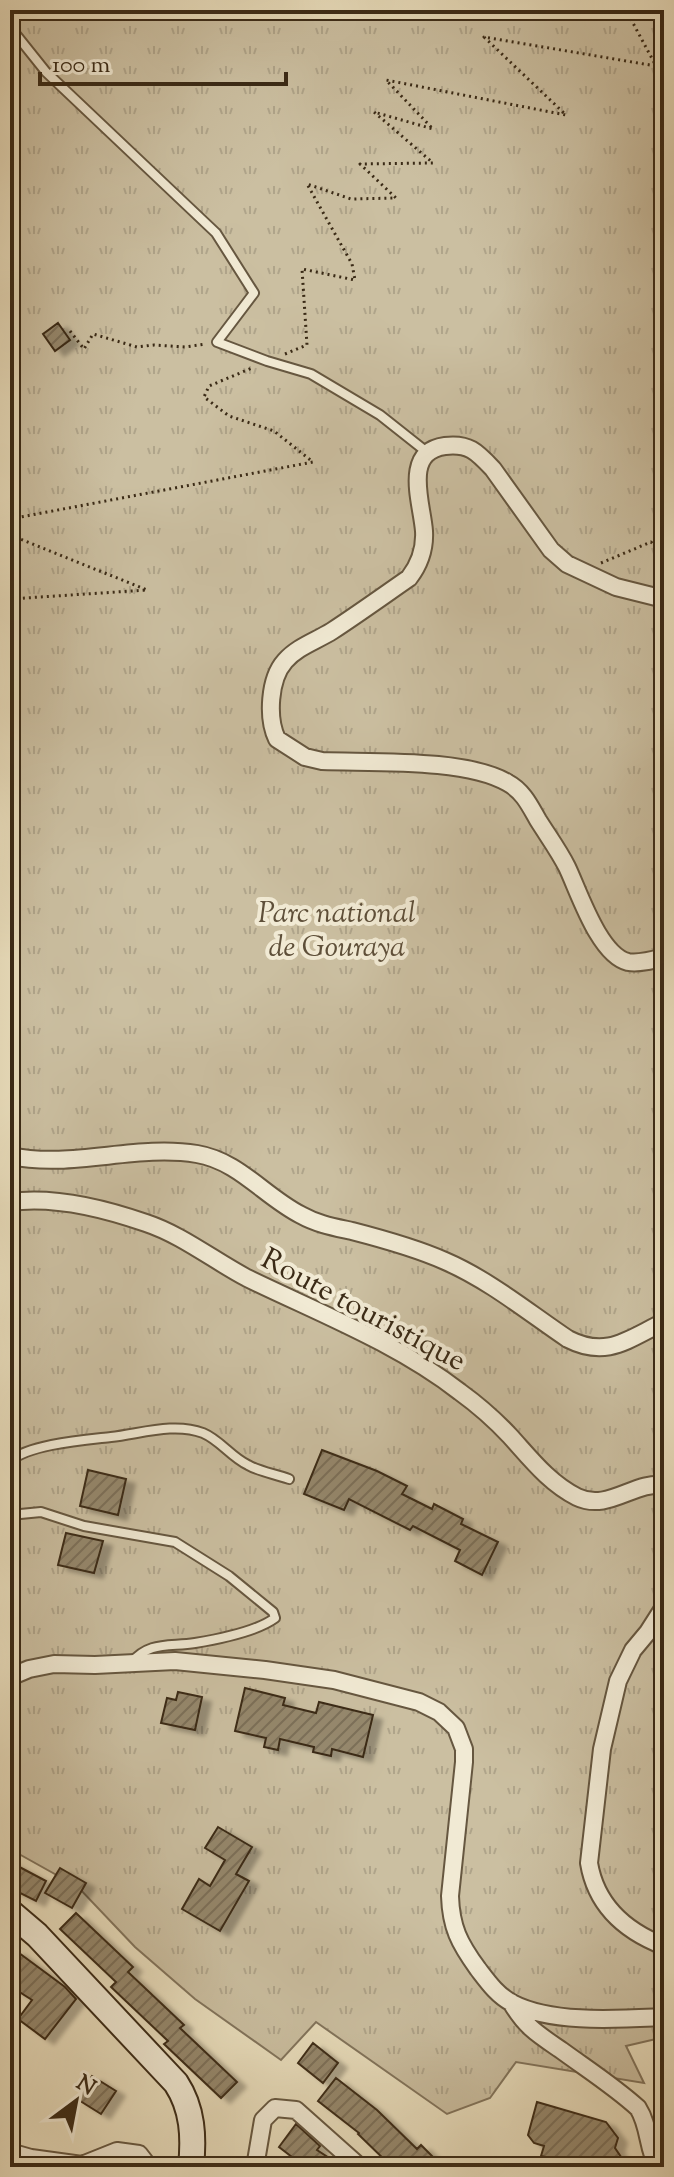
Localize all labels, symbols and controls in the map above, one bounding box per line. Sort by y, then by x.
scale bar [40,36,286,86]
text: 100 m [52,49,110,83]
park label: Parc national de Gouraya [258,893,416,970]
street label: Route touristique [253,1239,473,1383]
north arrow [36,2061,116,2141]
text: N [69,2068,101,2105]

